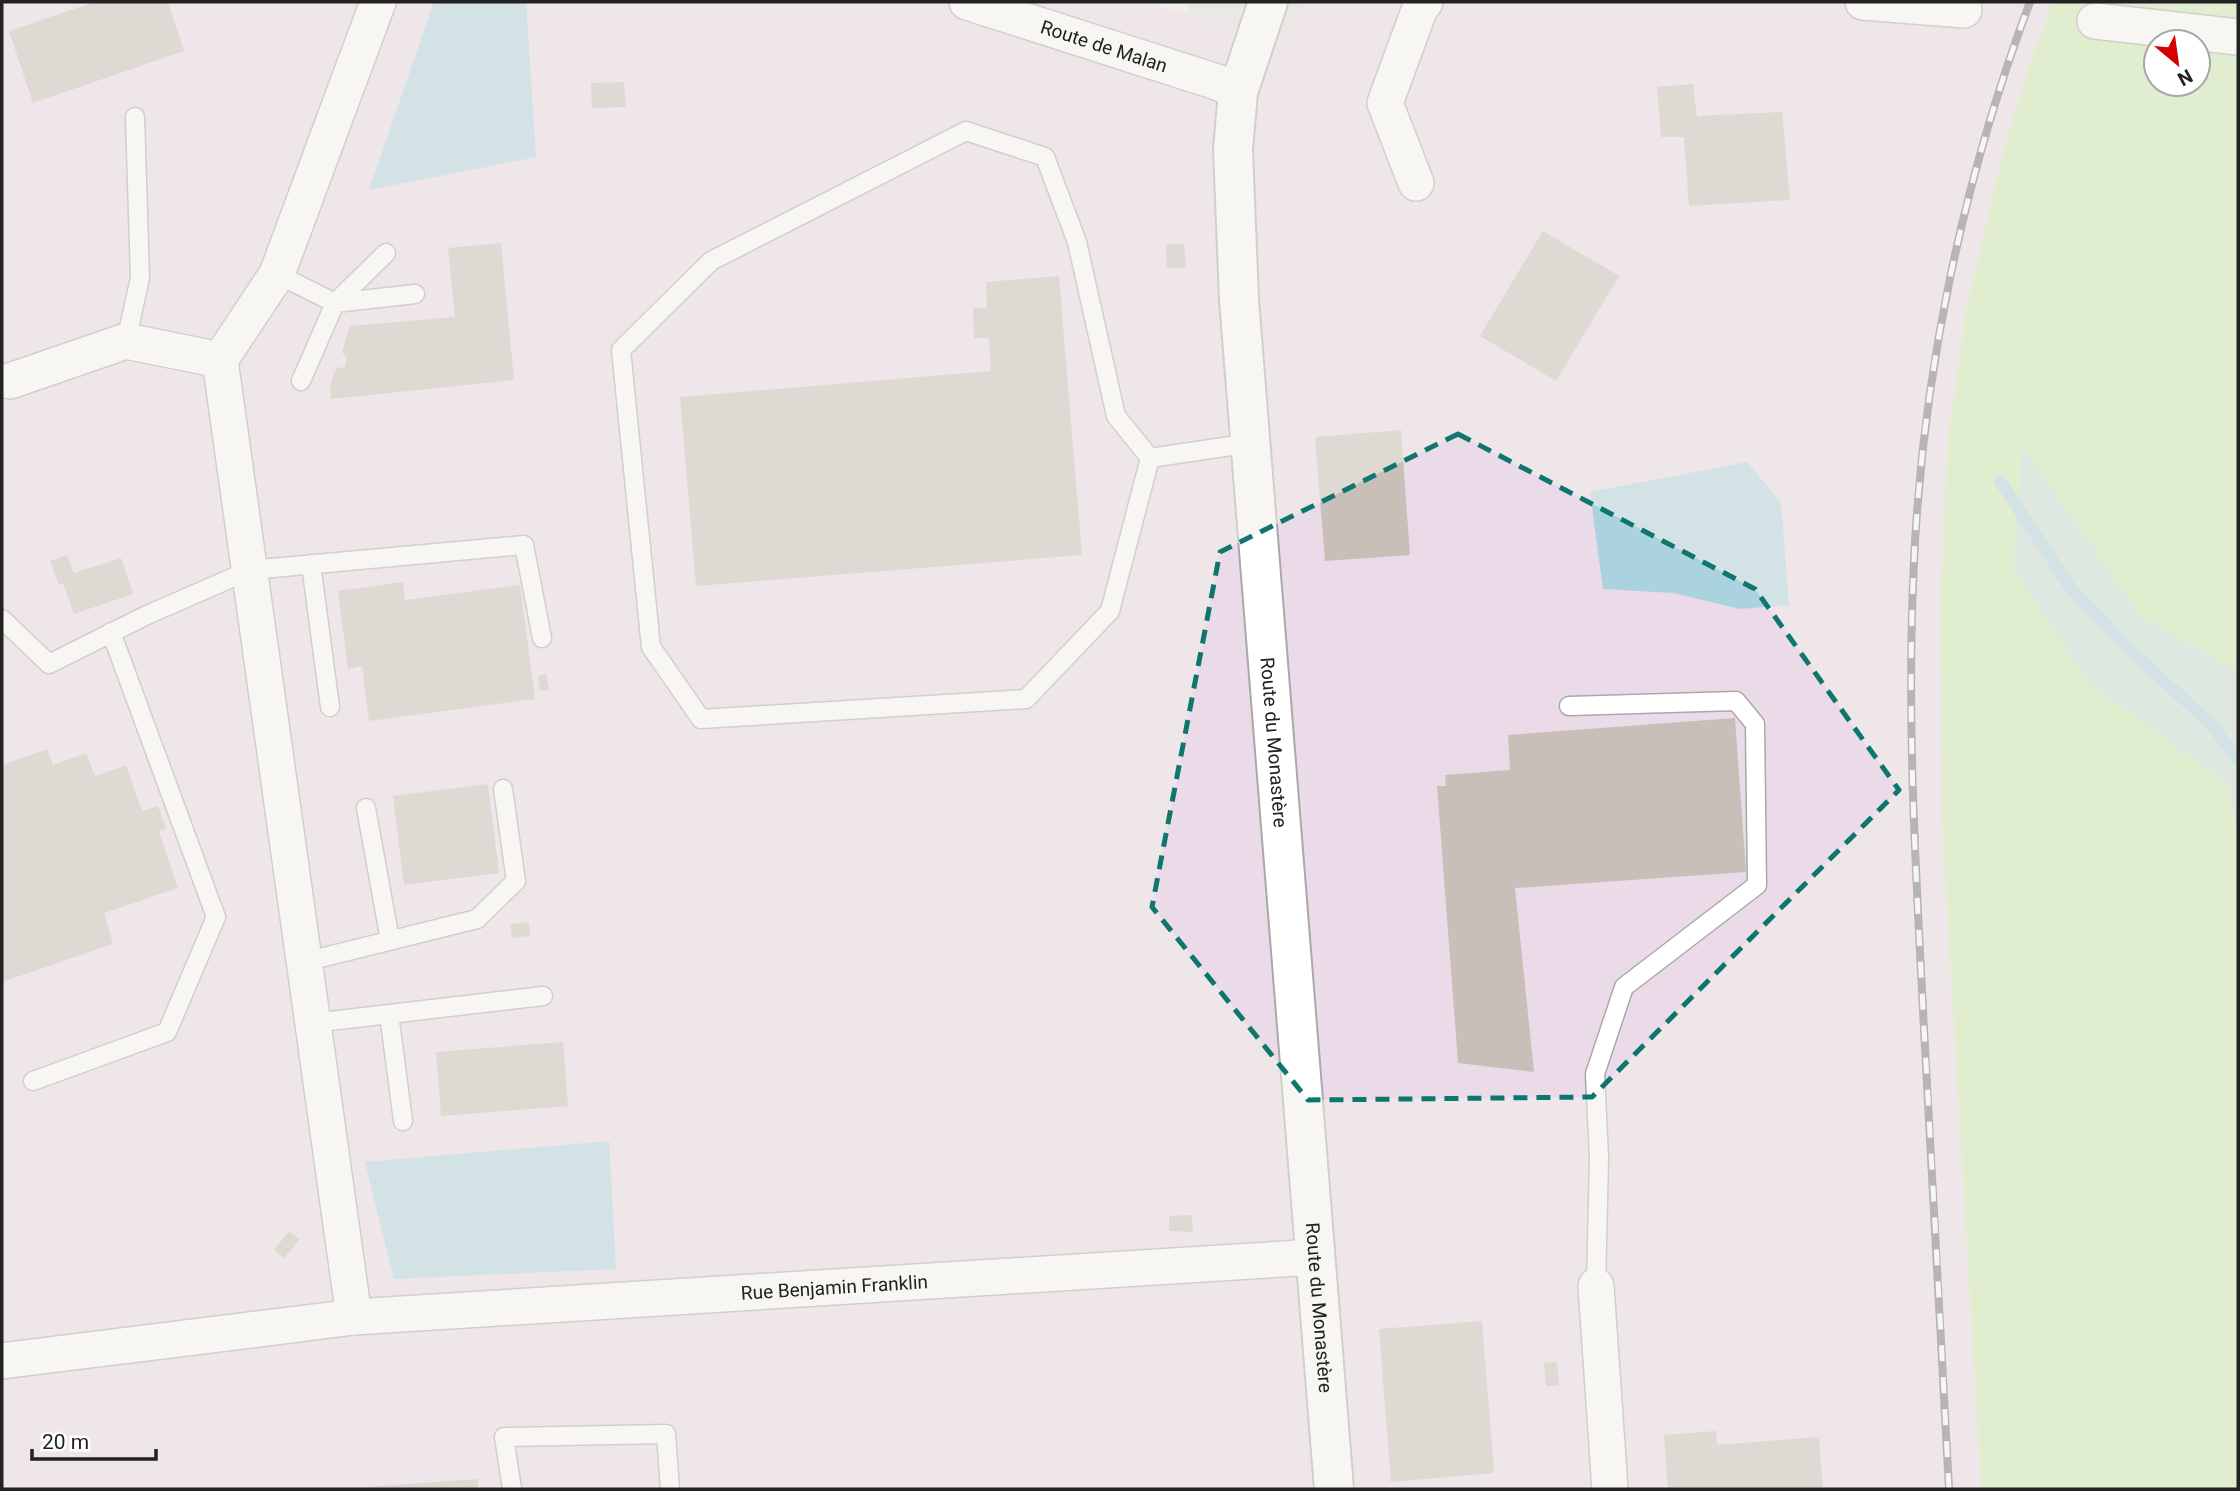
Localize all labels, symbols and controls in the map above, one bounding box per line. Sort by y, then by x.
street label: Route de Malan [1038,15,1170,77]
north arrow [2142,28,2212,98]
text: N [2174,64,2196,91]
street label: Route du Monastère [1256,656,1292,828]
street label: Route du Monastère [1301,1222,1337,1394]
street label: Rue Benjamin Franklin [740,1270,929,1305]
scale bar [32,1418,156,1462]
text: 20 m [42,1430,89,1454]

